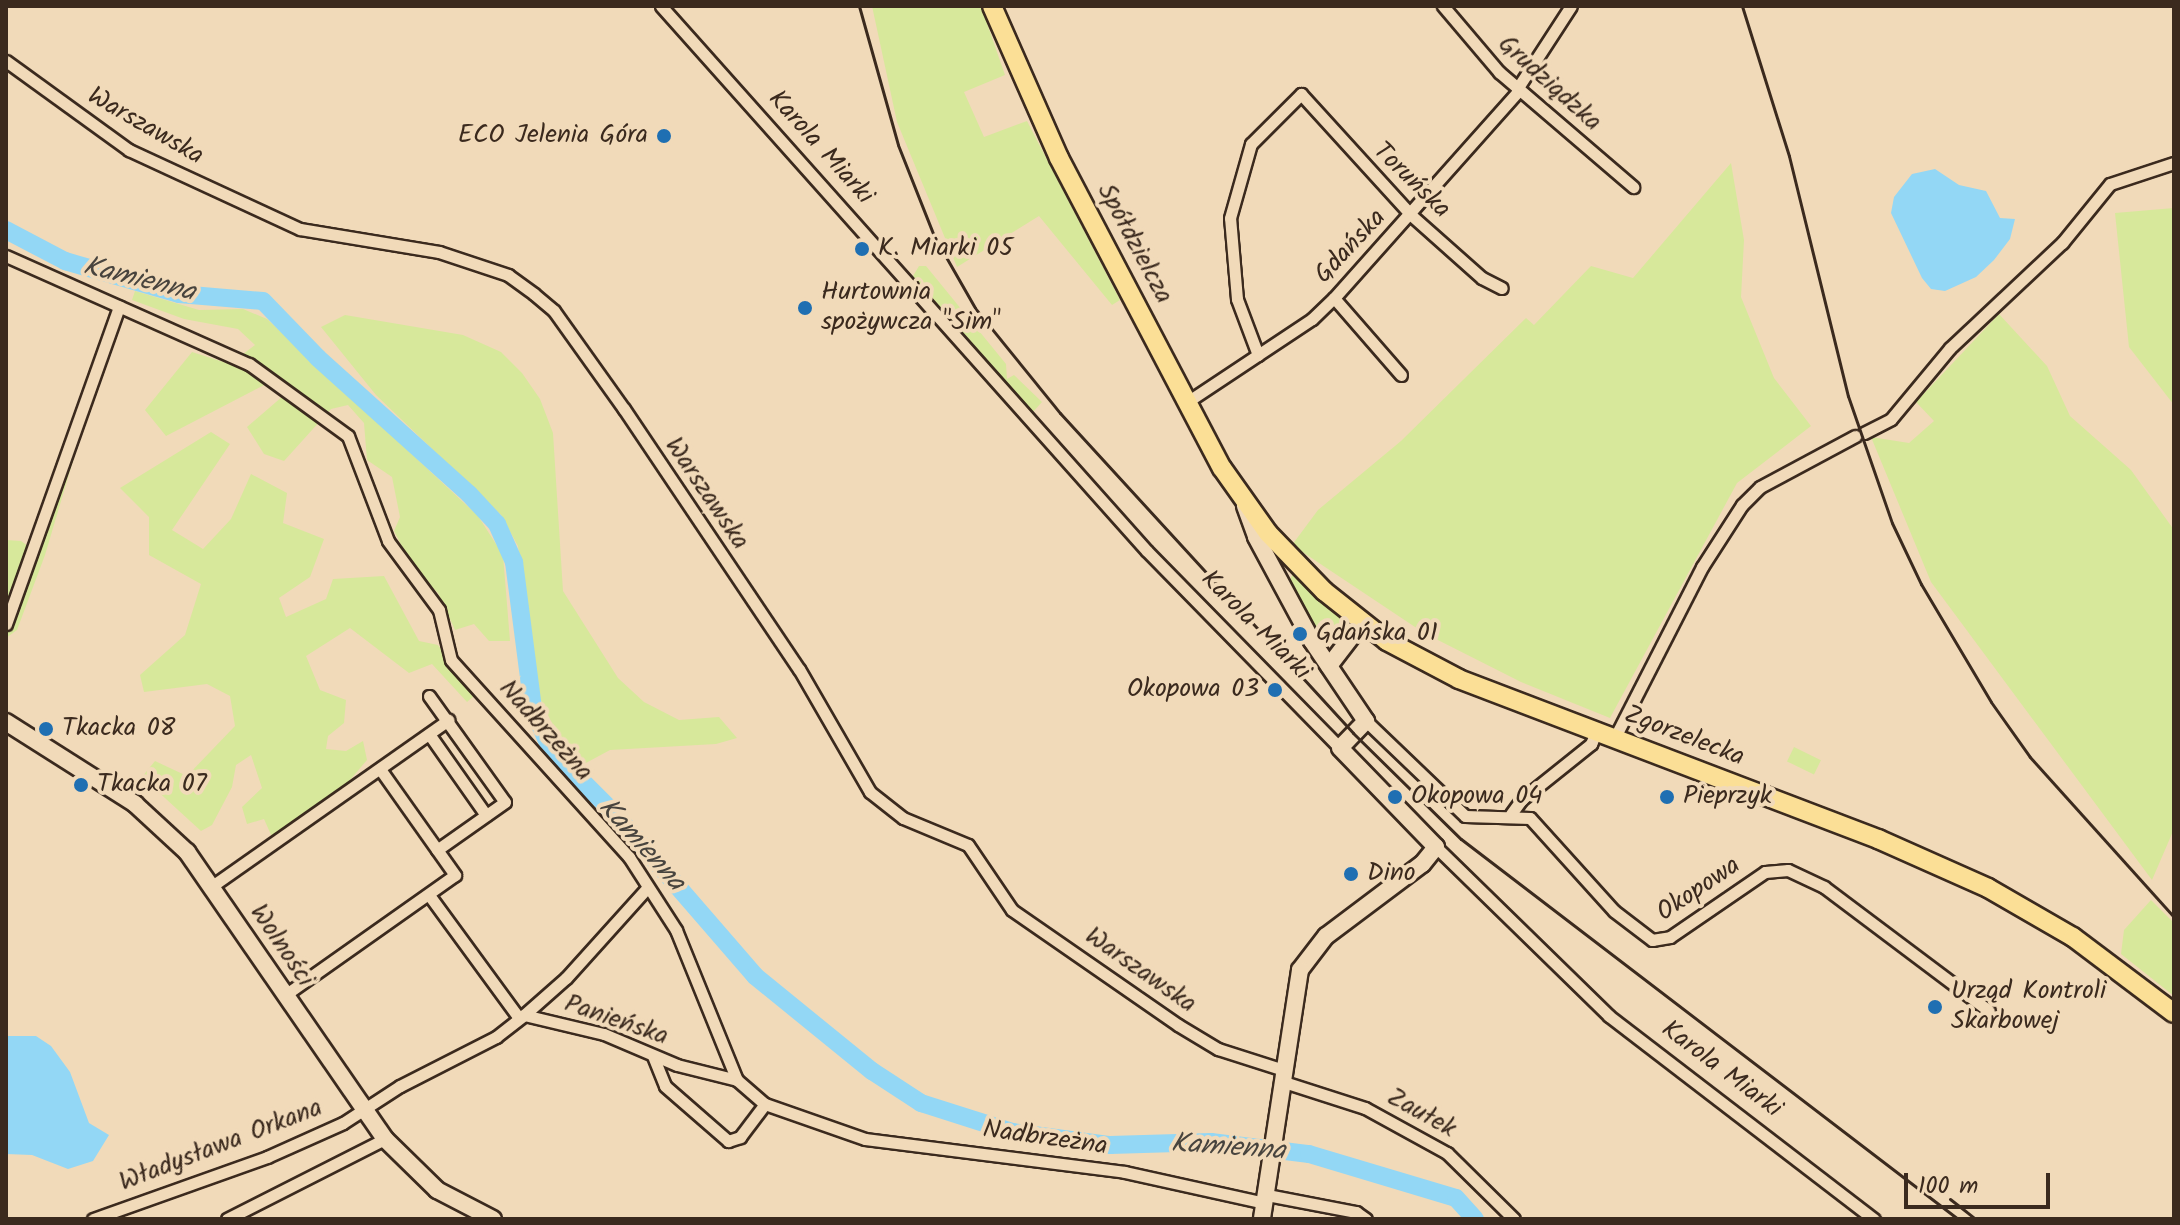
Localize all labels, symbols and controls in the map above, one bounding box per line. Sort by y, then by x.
street label: Grudziądzka [1491,29,1607,139]
street label: Warszawska [81,81,209,173]
street label: Karola Miarki [761,84,879,212]
place label: ECO Jelenia Góra [458,120,648,152]
marker: ECO Jelenia Góra [655,127,673,145]
street label: Toruńska [1366,136,1456,226]
street label: Spółdzielcza [1089,179,1179,309]
street label: Gdańska [1309,203,1393,291]
place label: K. Miarki 05 [878,233,1013,265]
marker: K. Miarki 05 [853,240,871,258]
water label: Kamienna [80,250,198,310]
place label: Hurtownia spożywcza "Sim" [821,277,1001,338]
marker: Hurtownia spożywcza "Sim" [796,299,814,317]
street label: Warszawska [657,432,755,556]
street label: Karola Miarki [1193,564,1317,688]
place label: Gdańska 01 [1316,618,1438,650]
marker: Gdańska 01 [1291,625,1309,643]
street label: Nadbrzeżna [491,674,599,788]
place label: Okopowa 03 [1127,674,1259,706]
marker: Okopowa 03 [1266,681,1284,699]
street label: Zgorzelecka [1620,700,1748,774]
place label: Tkacka 08 [62,713,175,745]
marker: Tkacka 08 [37,720,55,738]
place label: Tkacka 07 [97,769,207,801]
marker: Tkacka 07 [72,776,90,794]
place label: Okopowa 04 [1411,781,1543,813]
place label: Pieprzyk [1683,781,1772,813]
marker: Okopowa 04 [1386,788,1404,806]
marker: Pieprzyk [1658,788,1676,806]
water label: Kamienna [590,791,692,899]
street label: Okopowa [1651,851,1747,929]
place label: Dino [1367,858,1416,890]
marker: Dino [1342,865,1360,883]
street label: Wolności [242,899,320,993]
street label: Warszawska [1078,921,1202,1021]
place label: Urząd Kontroli Skarbowej [1951,976,2106,1038]
street label: Panieńska [560,989,672,1053]
marker: Urząd Kontroli Skarbowej [1926,998,1944,1016]
street label: Karola Miarki [1655,1015,1787,1125]
street label: Zaułek [1381,1082,1461,1146]
street label: Władysława Orkana [115,1093,327,1199]
street label: Nadbrzeżna [981,1115,1109,1163]
water label: Kamienna [1170,1127,1286,1169]
scale bar [1908,1157,2054,1207]
text: 100 m [1918,1167,1978,1206]

